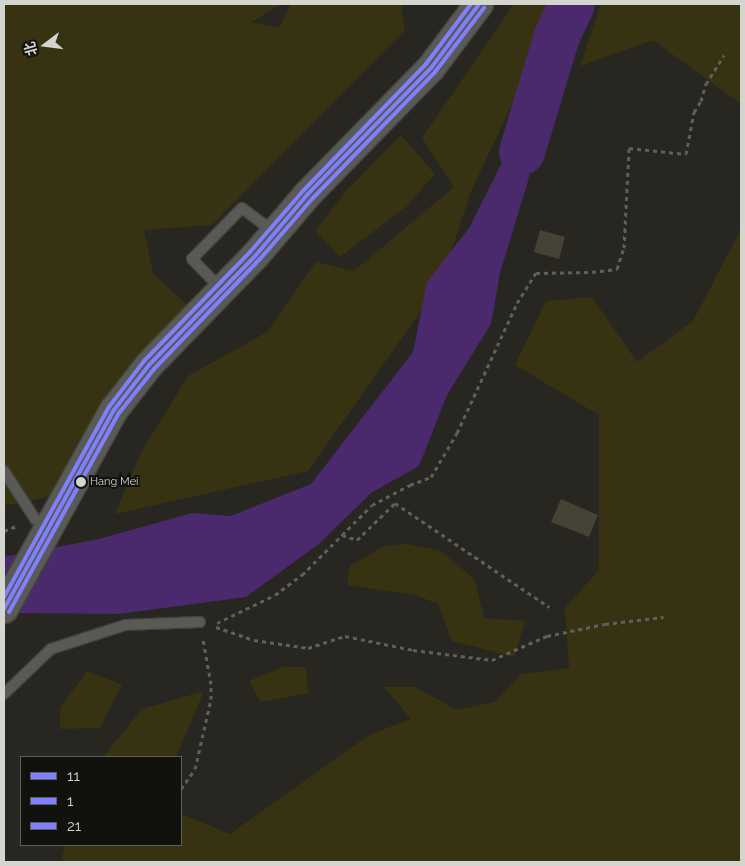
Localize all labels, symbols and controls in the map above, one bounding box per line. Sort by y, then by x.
north arrow [20,20,70,70]
text: 北 [21,40,40,58]
place label: Hang Mei [90,475,138,489]
marker: Hang Mei [76,477,86,487]
legend [20,756,182,846]
text: 11 [67,767,80,785]
text: 1 [67,792,73,810]
text: 21 [67,817,81,835]

